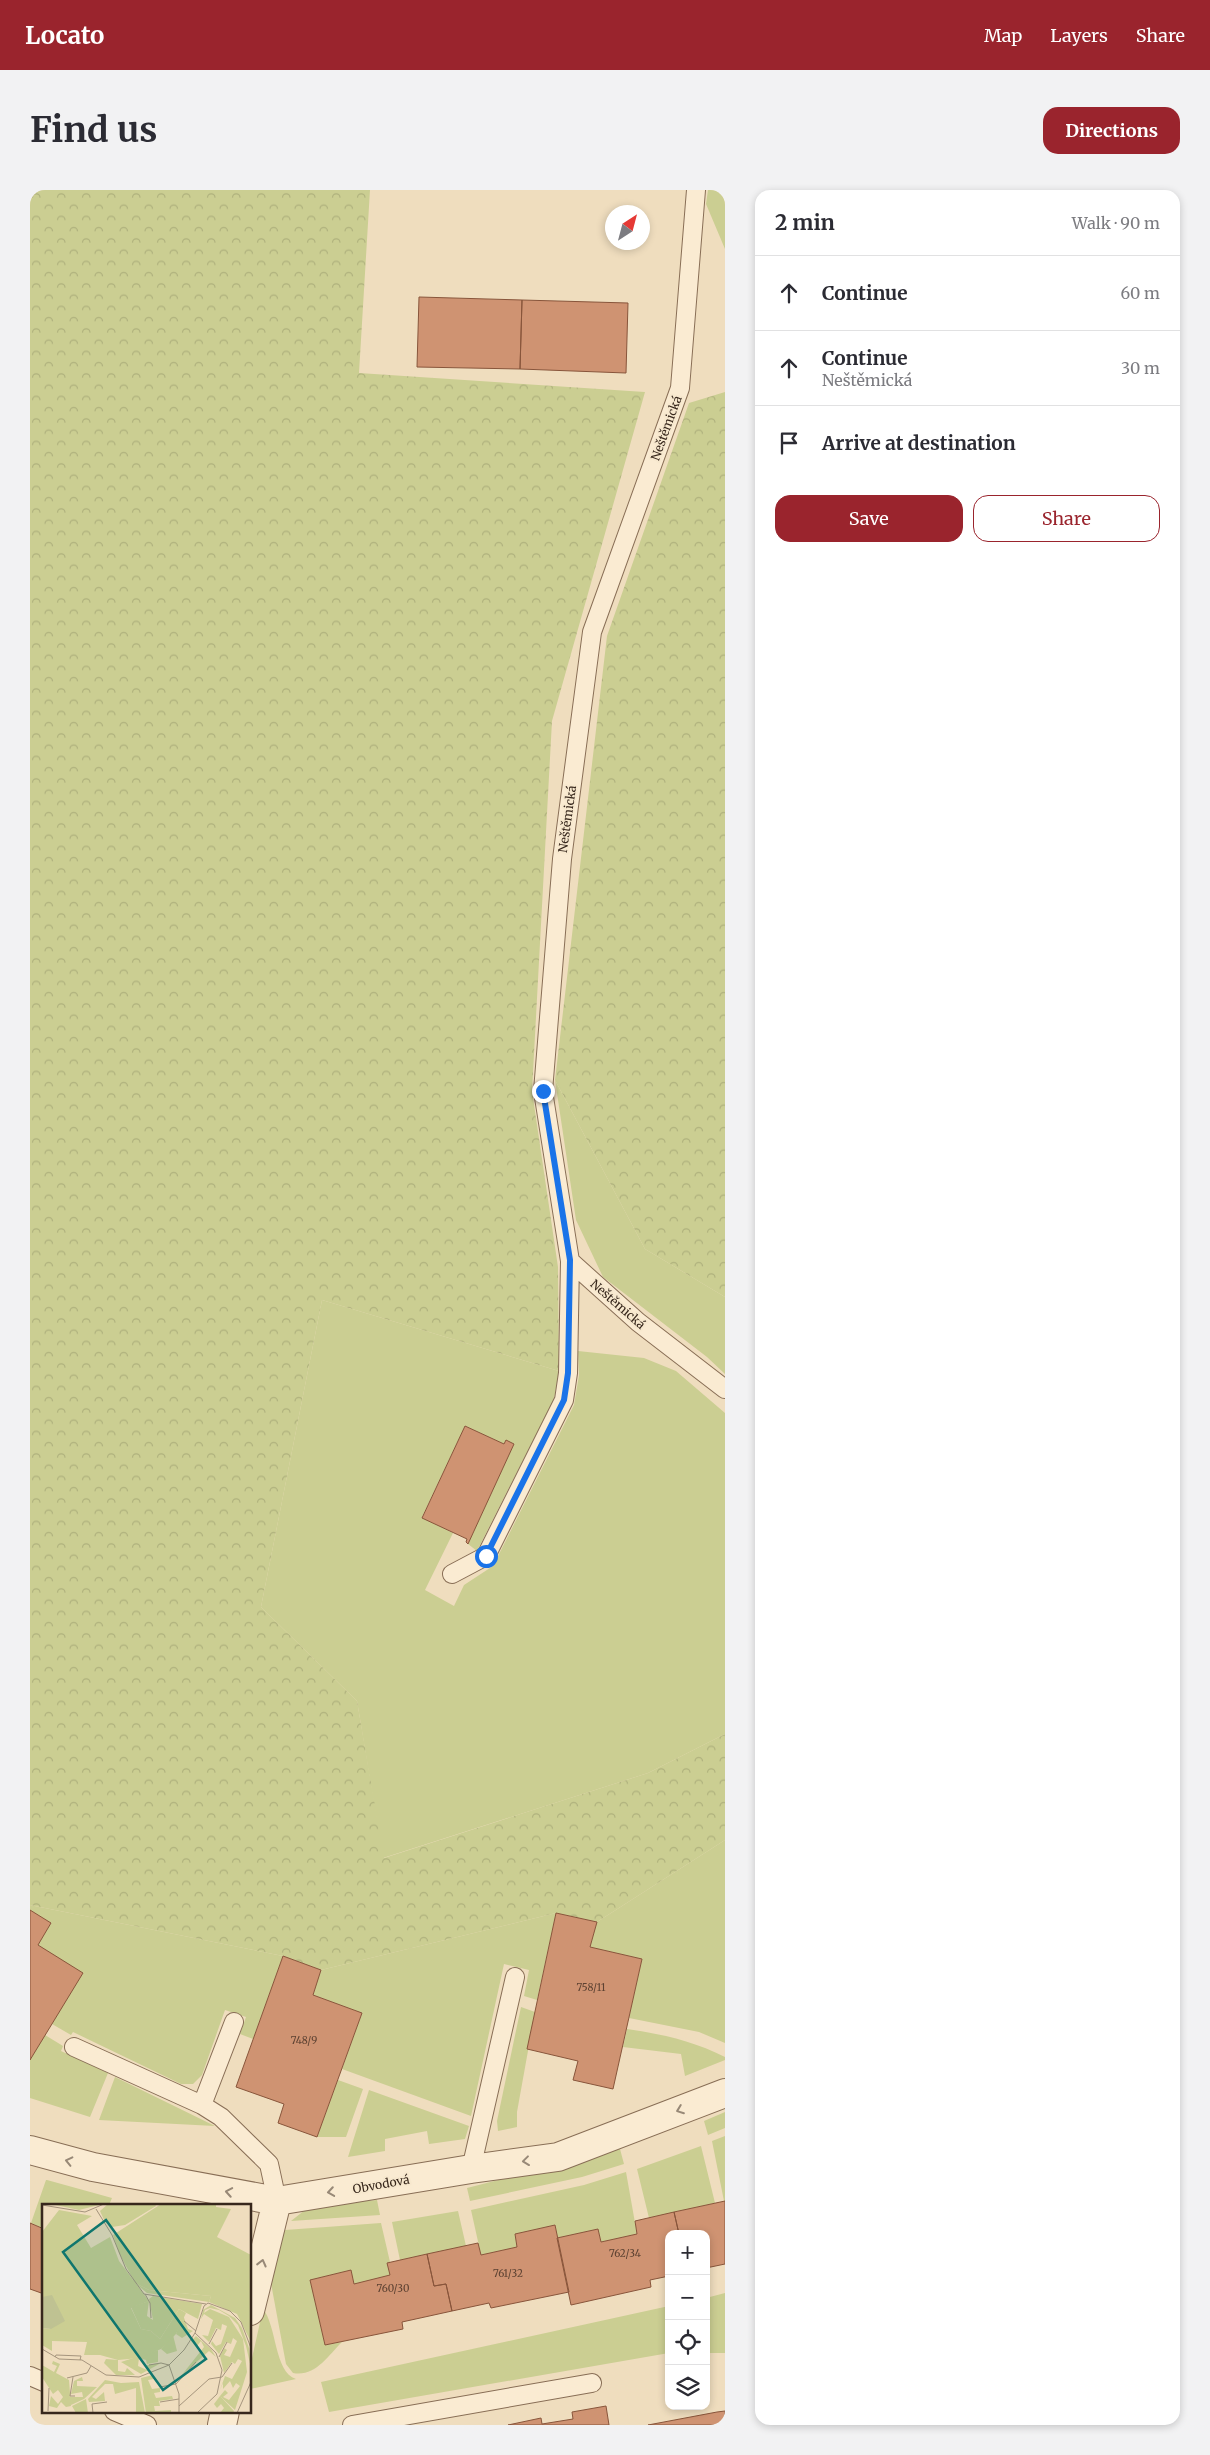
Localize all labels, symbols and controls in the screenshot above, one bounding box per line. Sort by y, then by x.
text: Locato [25,20,104,51]
text: Map [984,24,1022,47]
text: Layers [1050,24,1108,47]
text: Share [1136,24,1185,47]
button: Directions [1043,107,1180,154]
text: Find us [30,108,157,152]
north arrow [605,205,650,250]
text: 2 min [775,209,835,236]
text: Walk · 90 m [1072,213,1160,233]
icon: ahead [775,279,803,307]
text: Continue [822,281,908,305]
text: 60 m [1120,283,1160,303]
text: Continue [822,346,908,370]
icon: ahead [775,354,803,382]
text: 30 m [1121,358,1160,378]
text: Neštěmická [822,370,912,390]
street label: Neštěmická [647,393,685,462]
icon: arrive [775,429,803,457]
text: Arrive at destination [822,431,1016,455]
button: Save [775,495,963,542]
button: Share [973,495,1160,542]
street label: Neštěmická [555,784,579,854]
route end [532,1080,555,1103]
street label: Neštěmická [587,1276,649,1332]
route start [475,1545,498,1568]
house number: 758/11 [576,1981,606,1994]
house number: 748/9 [291,2034,317,2047]
one-way arrow [676,2104,684,2114]
one-way arrow [65,2156,74,2167]
one-way arrow [522,2156,530,2166]
street label: Obvodová [351,2172,411,2196]
one-way arrow [327,2186,335,2197]
one-way arrow [224,2187,233,2197]
inset map [42,2204,251,2412]
map controls [665,2230,710,2410]
button: + [665,2230,710,2275]
house number: 762/34 [609,2247,641,2260]
one-way arrow [256,2260,266,2268]
house number: 761/32 [493,2267,523,2280]
button: − [665,2275,710,2320]
house number: 760/30 [377,2282,409,2295]
button: locate [665,2320,710,2365]
button: layers [665,2365,710,2410]

